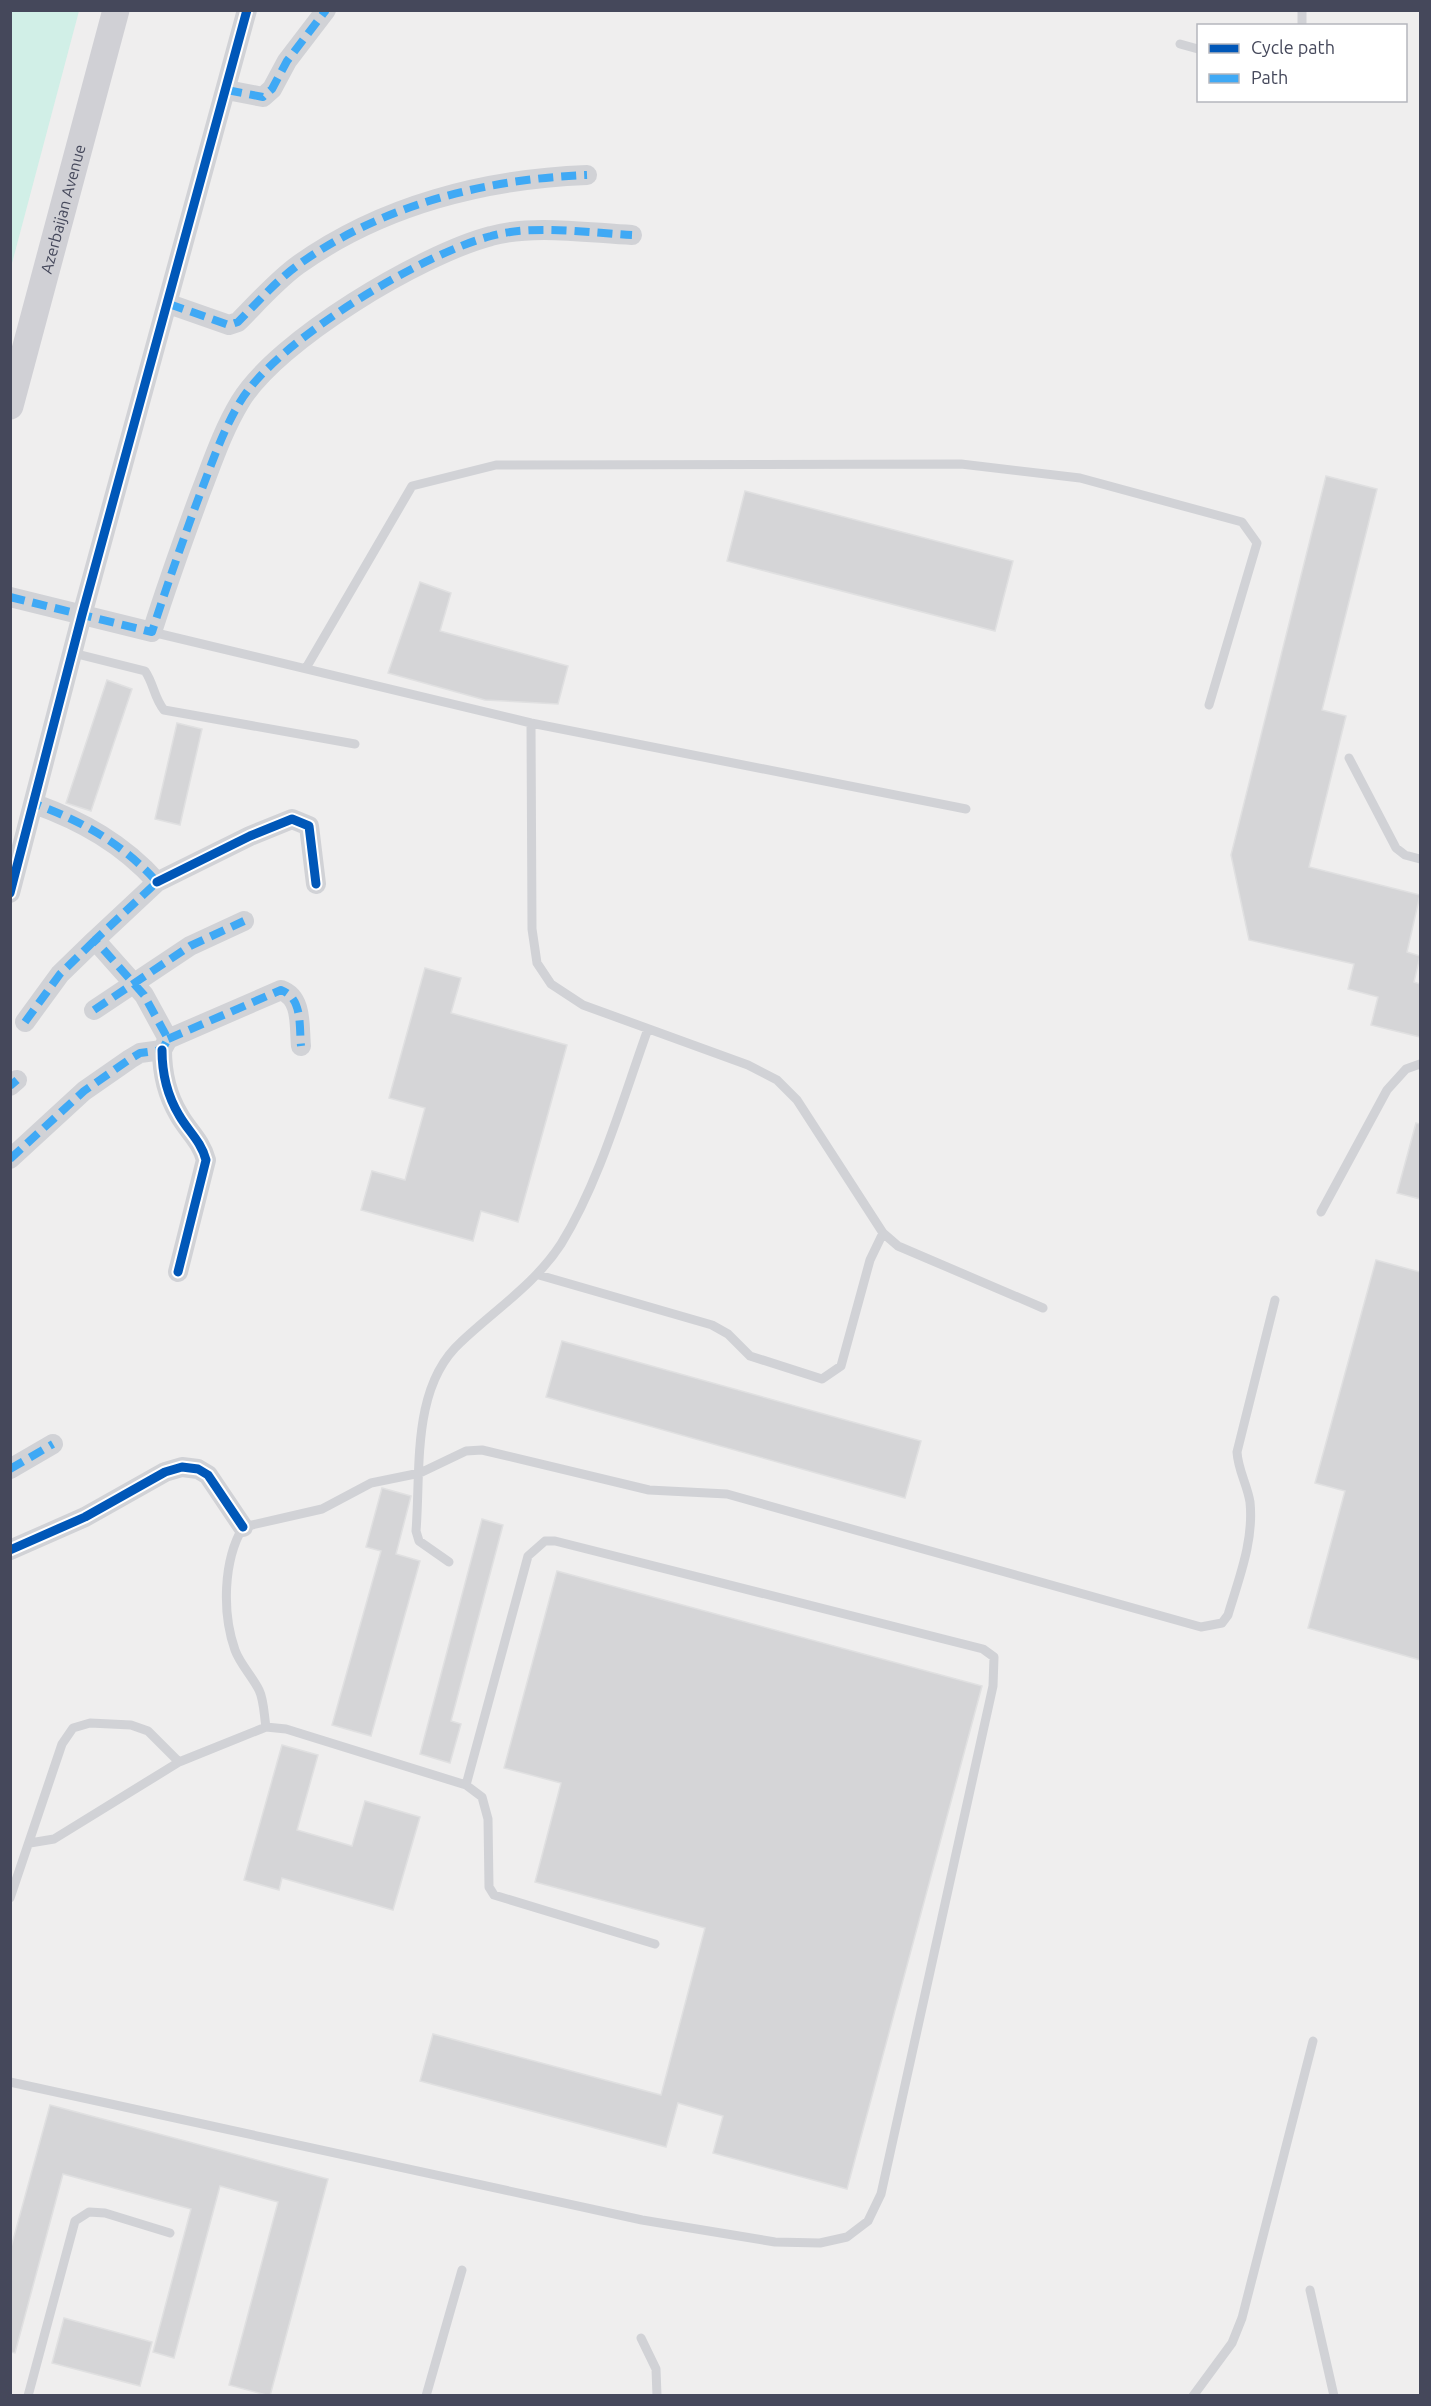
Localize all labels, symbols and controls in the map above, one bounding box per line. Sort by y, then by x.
legend [1197,24,1407,102]
text: Cycle path [1251,37,1335,57]
text: Path [1251,67,1288,87]
street label: Azerbaijan Avenue [37,142,89,276]

